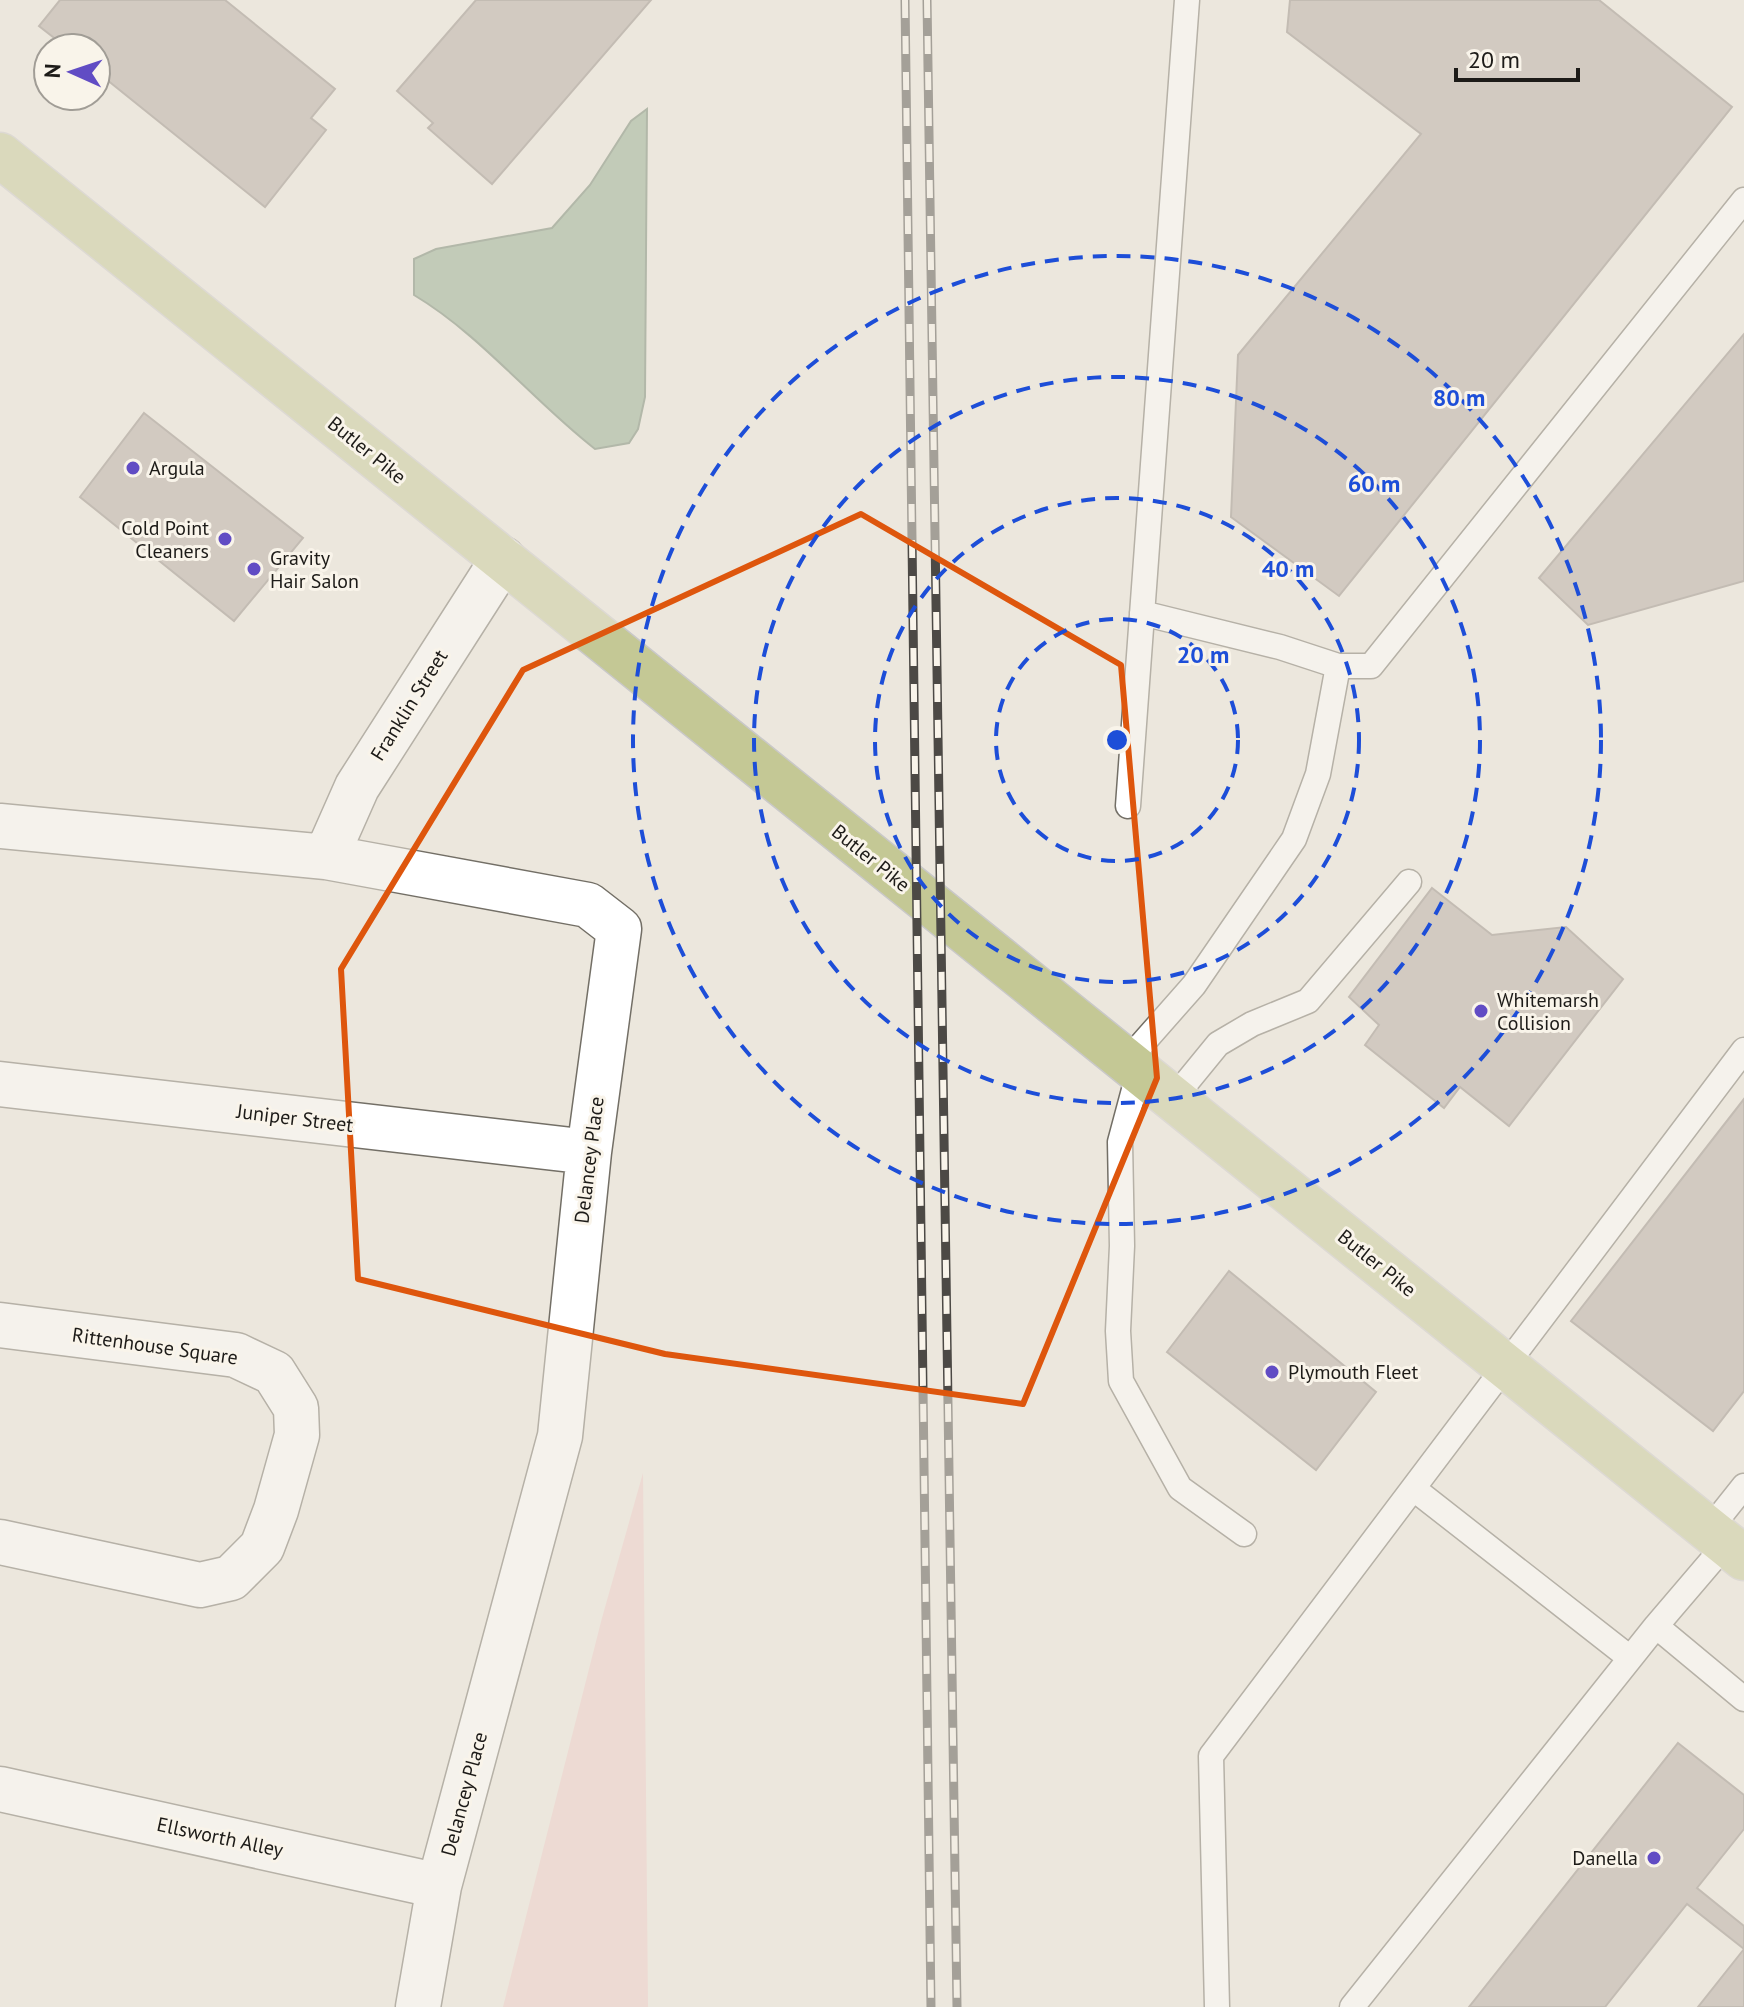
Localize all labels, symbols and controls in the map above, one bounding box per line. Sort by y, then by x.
north arrow [32,32,112,112]
scale bar [1456,32,1578,82]
text: 20 m [1468,44,1520,75]
text: N [38,63,66,79]
text: 80 m [1433,382,1485,413]
street label: Butler Pike [323,411,411,489]
place label: Argula [149,455,205,481]
marker: Argula [124,459,142,477]
text: 60 m [1348,468,1400,499]
place label: Cold Point Cleaners [121,515,209,564]
marker: Cold Point Cleaners [216,530,234,548]
place label: Gravity Hair Salon [270,545,359,594]
text: 40 m [1262,553,1314,584]
marker: Gravity Hair Salon [245,560,263,578]
text: 20 m [1177,639,1229,670]
street label: Franklin Street [365,644,454,765]
centre of rings [1103,726,1131,754]
street label: Butler Pike [827,819,915,897]
place label: Whitemarsh Collision [1497,987,1599,1036]
marker: Whitemarsh Collision [1472,1002,1490,1020]
street label: Delancey Place [568,1095,610,1225]
street label: Juniper Street [234,1098,355,1138]
street label: Butler Pike [1333,1224,1421,1302]
street label: Rittenhouse Square [70,1321,240,1371]
place label: Plymouth Fleet [1288,1359,1418,1385]
marker: Plymouth Fleet [1263,1363,1281,1381]
street label: Delancey Place [435,1729,493,1859]
street label: Ellsworth Alley [155,1811,286,1863]
place label: Danella [1572,1845,1638,1871]
marker: Danella [1645,1849,1663,1867]

